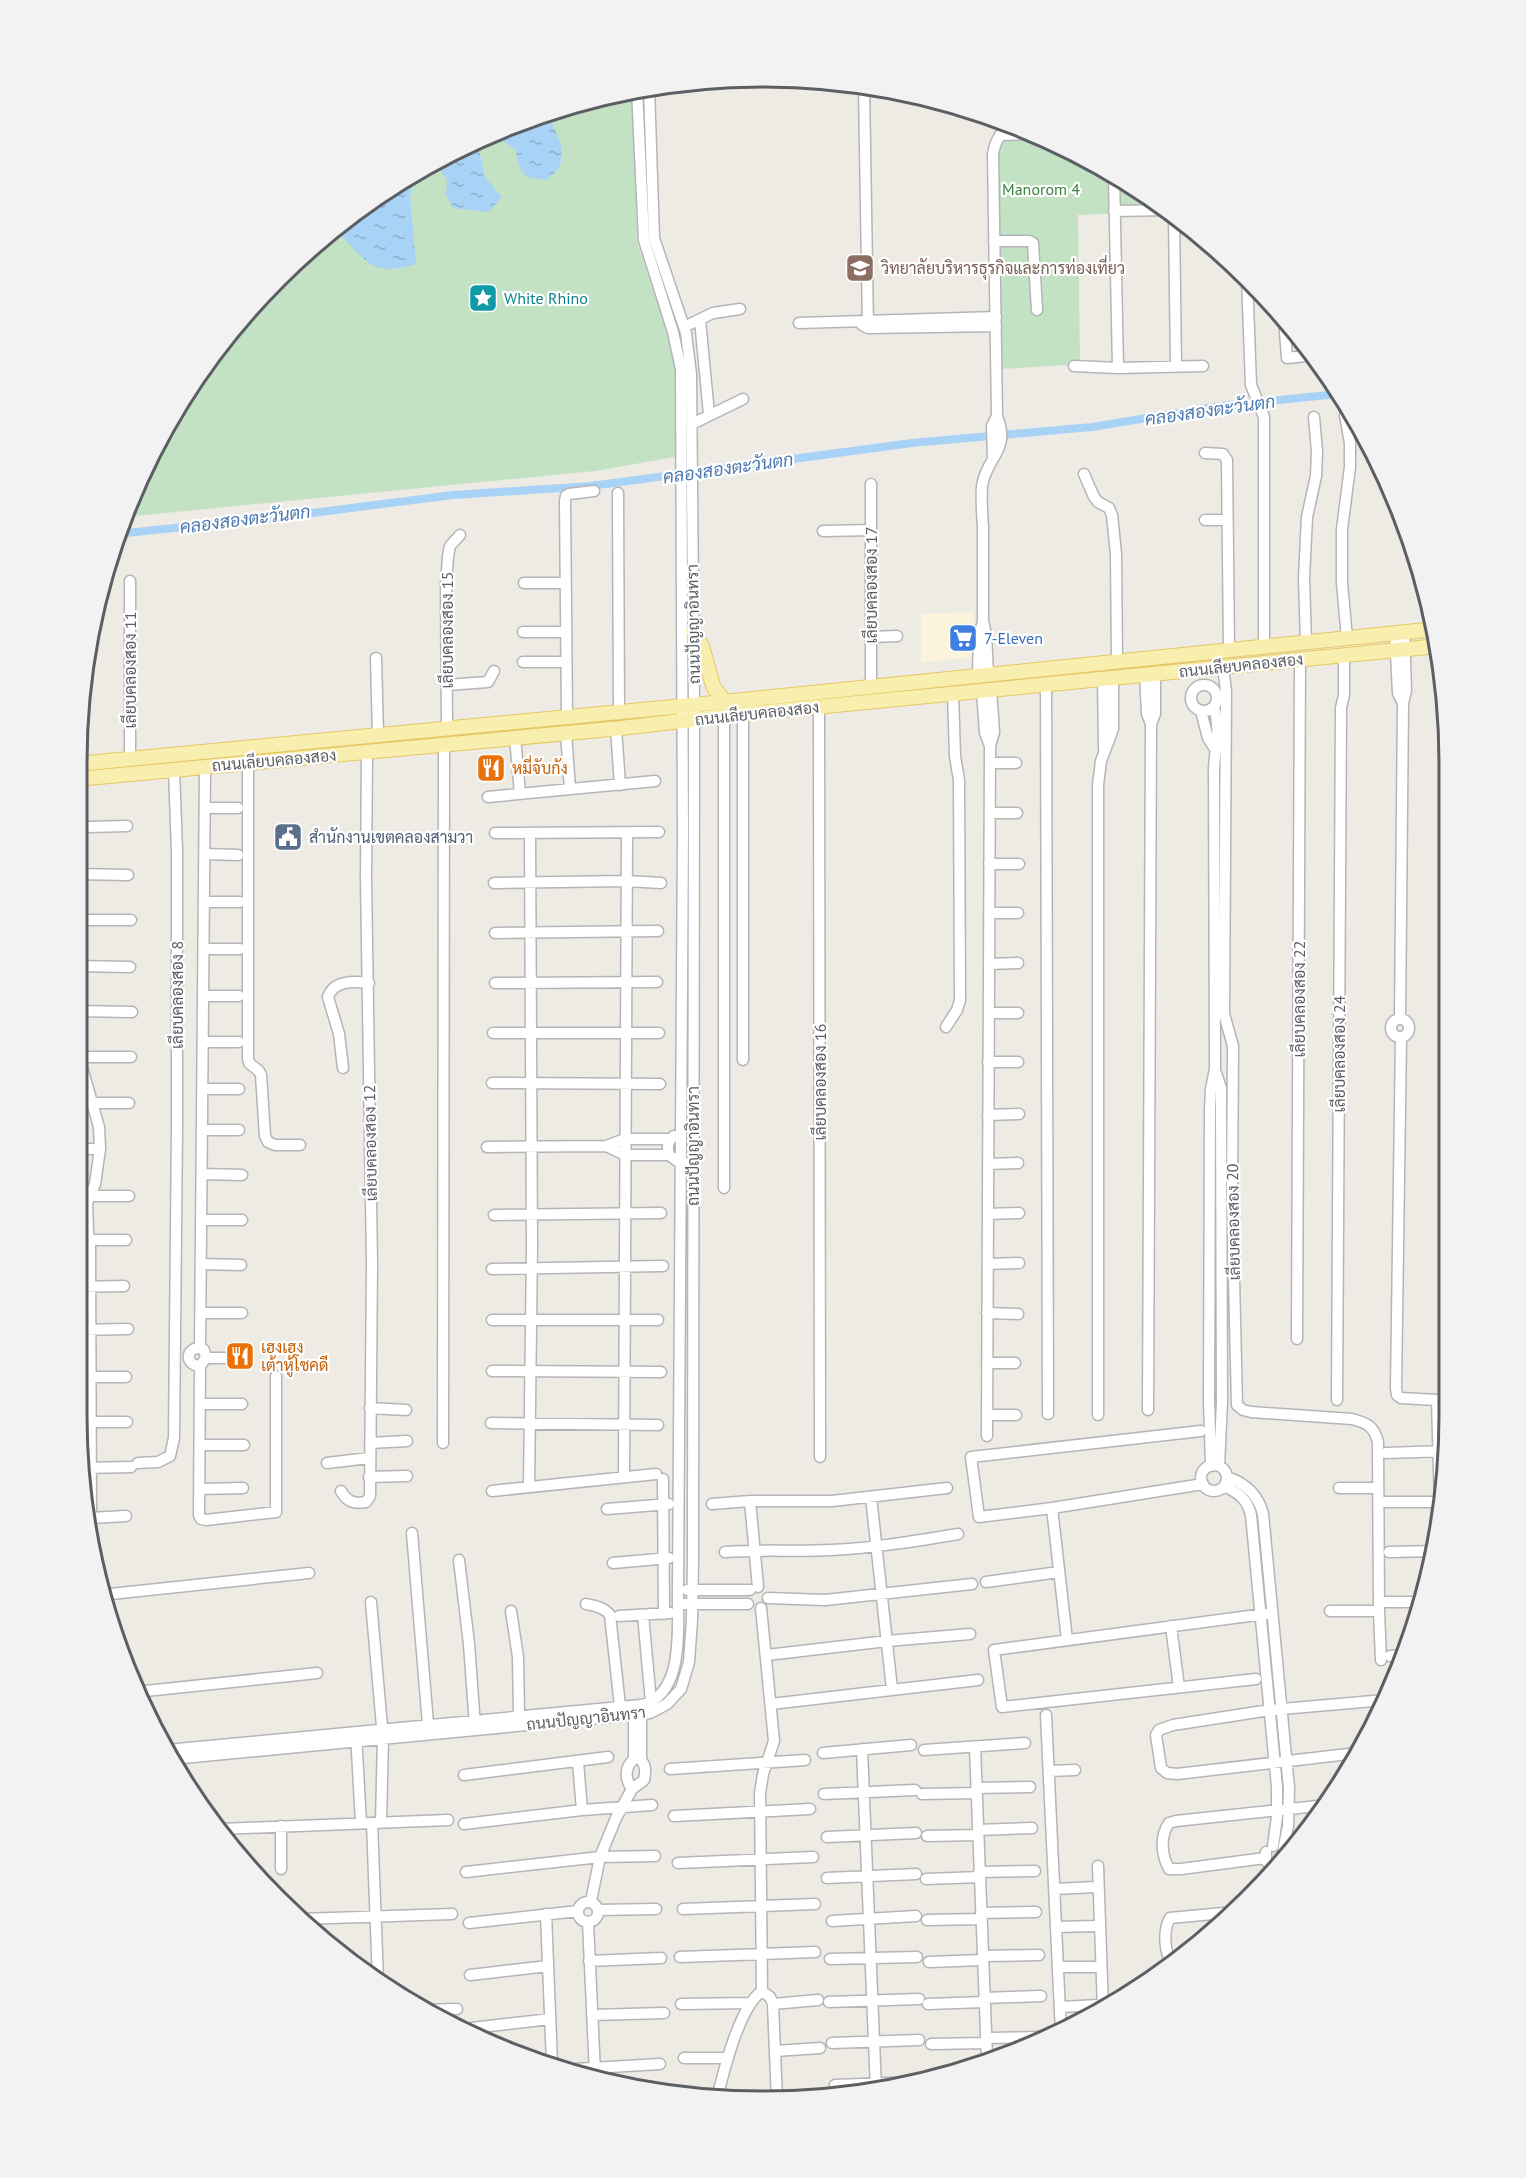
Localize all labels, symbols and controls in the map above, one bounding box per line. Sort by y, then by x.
park label: Manorom 4 [1002,179,1080,199]
school or university icon: วิทยาลัยบริหารธุรกิจและการท่องเที่ยว [844,252,876,284]
place label: วิทยาลัยบริหารธุรกิจและการท่องเที่ยว [880,254,1125,280]
place icon: White Rhino [467,282,499,314]
place label: White Rhino [504,288,588,308]
water label: คลองสองตะวันตก [1143,389,1277,431]
water label: คลองสองตะวันตก [661,447,795,489]
water label: คลองสองตะวันตก [178,500,312,538]
street label: เลียบคลองสอง 17 [860,527,881,643]
street label: ถนนปัญญาอินทรา [682,564,704,684]
street label: เลียบคลองสอง 15 [436,572,457,688]
street label: เลียบคลองสอง 11 [119,612,140,728]
supermarket icon: 7-Eleven [947,622,979,654]
place label: 7-Eleven [984,628,1043,648]
street label: ถนนเลียบคลองสอง [1178,648,1304,681]
street label: ถนนเลียบคลองสอง [694,696,820,729]
street label: ถนนเลียบคลองสอง [211,744,337,775]
restaurant icon: หมี่จับกัง [475,752,507,784]
place label: หมี่จับกัง [512,754,568,778]
public building icon: สำนักงานเขตคลองสามวา [272,821,304,853]
place label: สำนักงานเขตคลองสามวา [309,827,473,847]
street label: เลียบคลองสอง 8 [166,941,187,1049]
street label: เลียบคลองสอง 22 [1288,941,1309,1057]
street label: เลียบคลองสอง 24 [1328,995,1349,1112]
street label: เลียบคลองสอง 16 [809,1024,830,1140]
street label: เลียบคลองสอง 12 [358,1084,381,1202]
street label: ถนนปัญญาอินทรา [683,1086,703,1206]
street label: เลียบคลองสอง 20 [1221,1163,1244,1281]
place label: เฮงเฮง เต้าหู้โชคดี [261,1337,329,1377]
restaurant icon: เฮงเฮง เต้าหู้โชคดี [224,1340,256,1372]
street label: ถนนปัญญาอินทรา [525,1702,647,1734]

